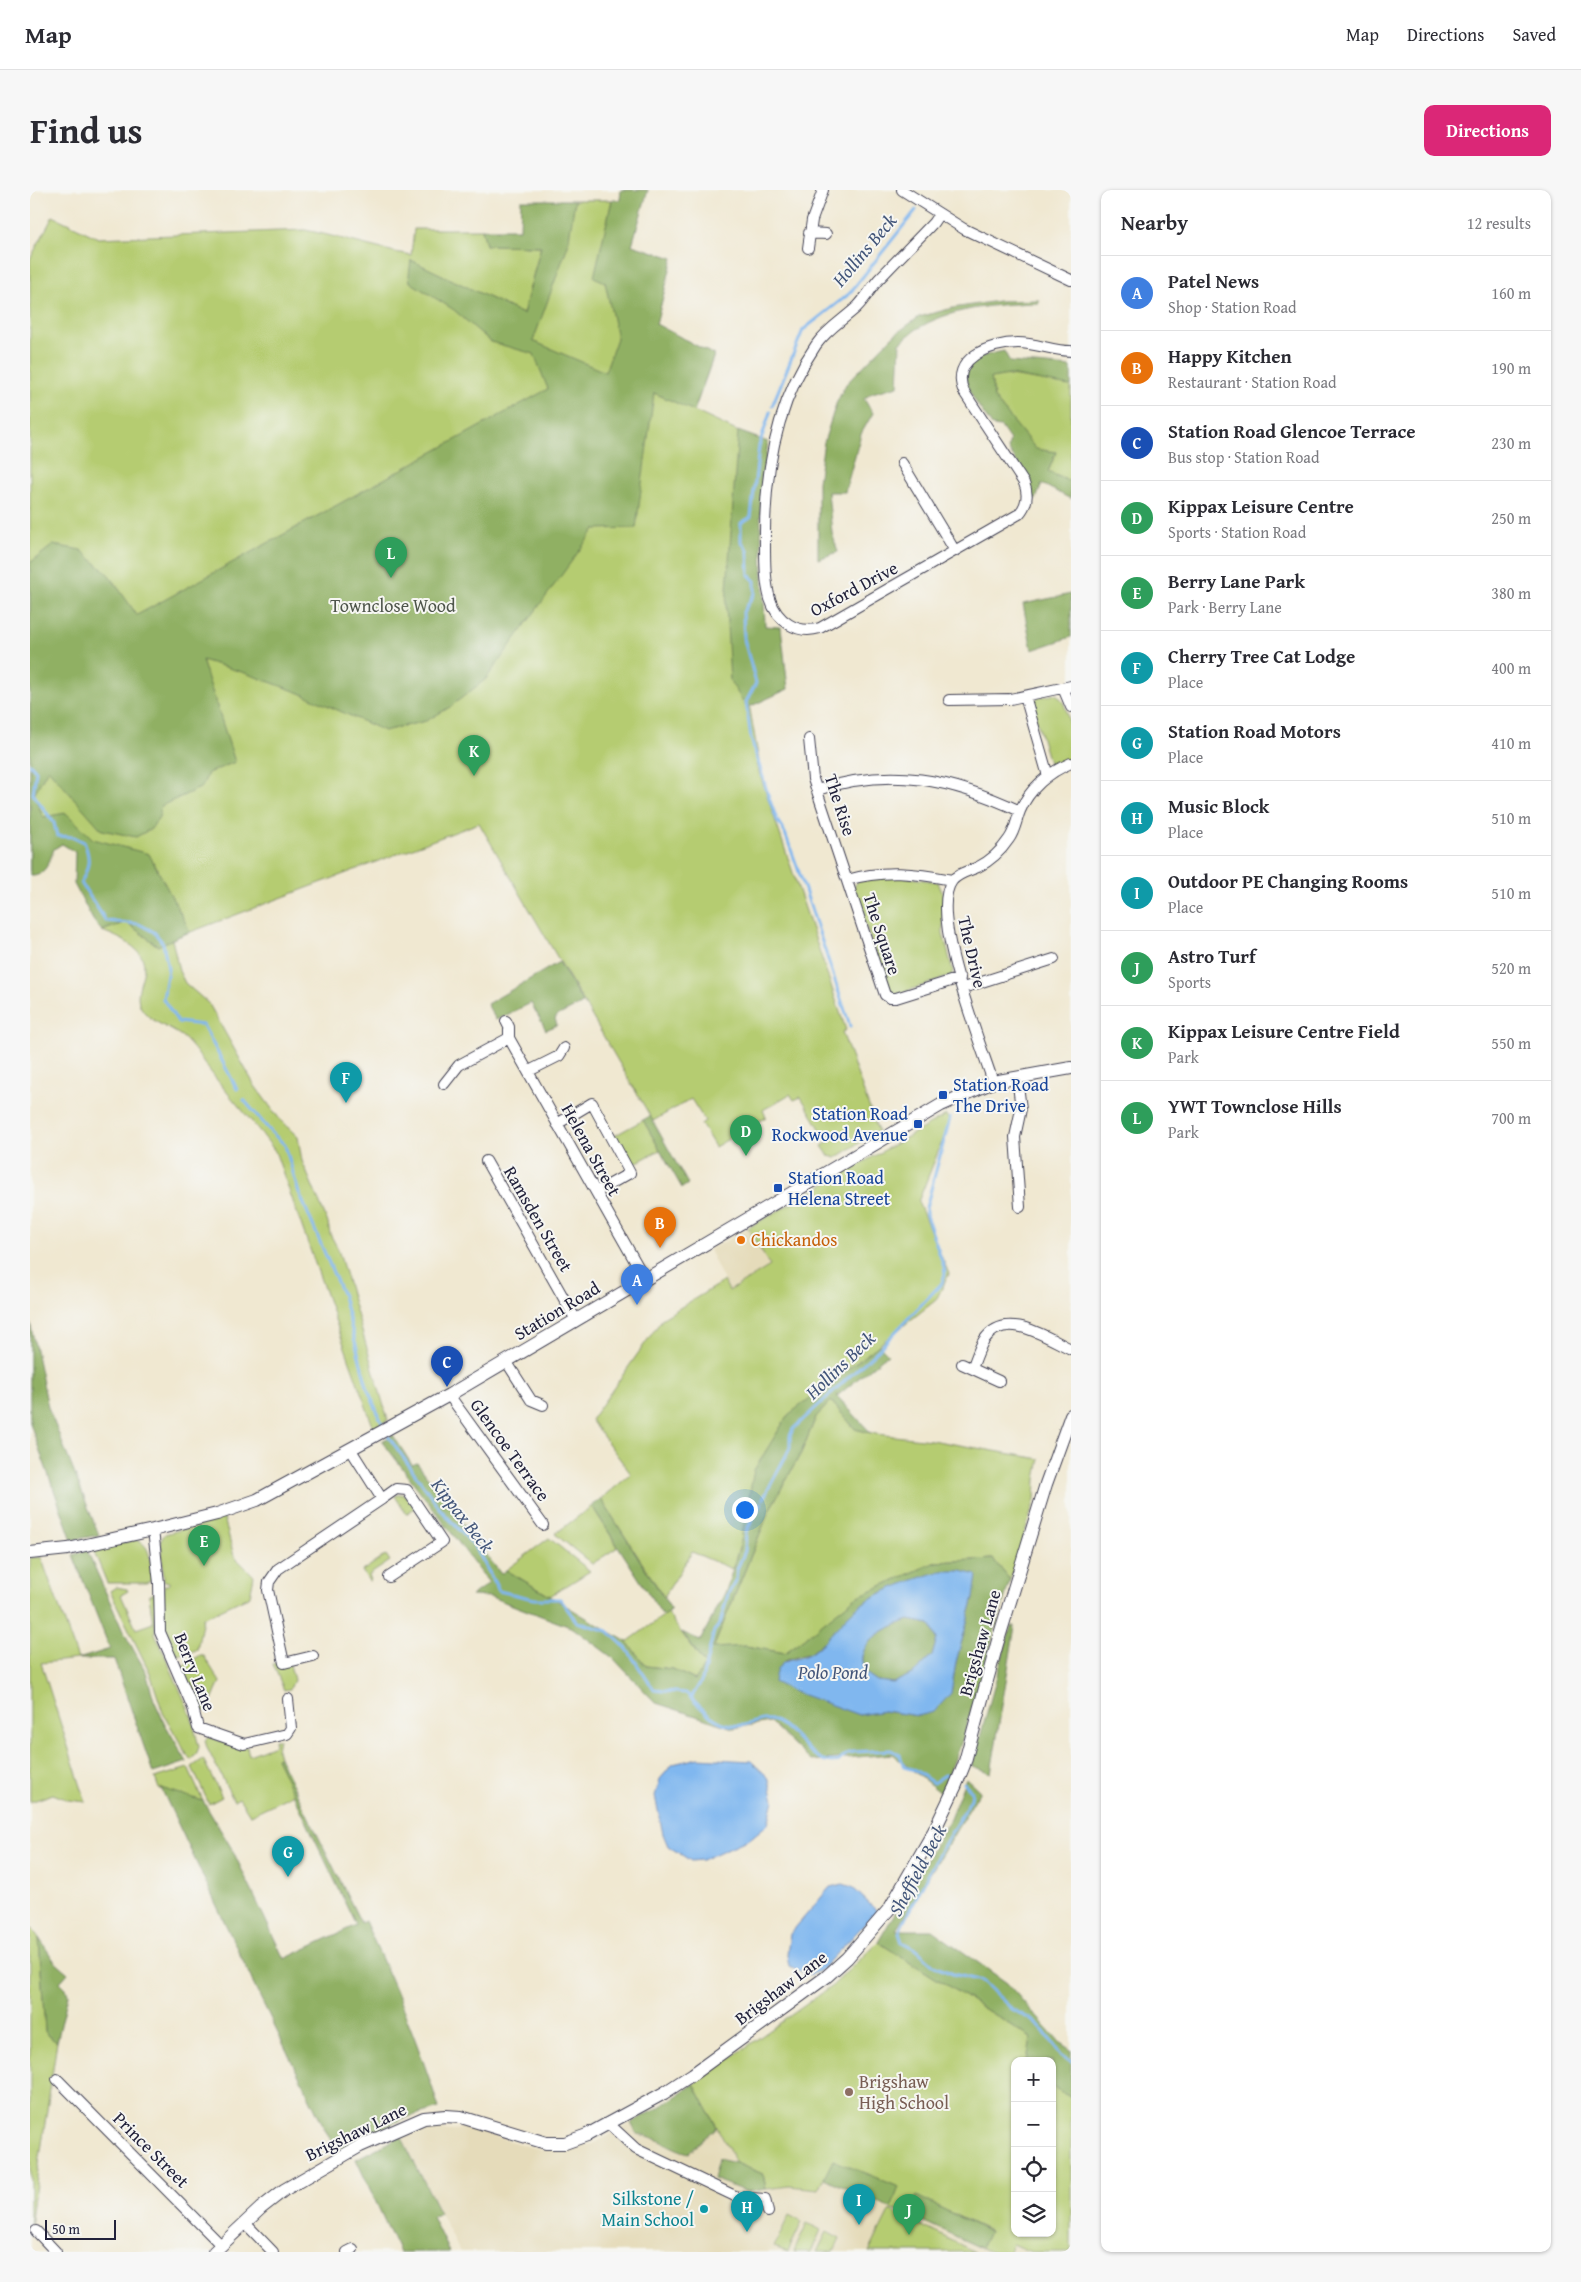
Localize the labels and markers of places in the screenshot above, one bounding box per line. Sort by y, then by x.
pin: L [375,537,407,578]
pin: K [458,735,490,776]
pin: F [330,1062,362,1103]
place label: Station Road The Drive [953,1071,1049,1119]
marker: Station Road The Drive [937,1089,949,1101]
place label: Station Road Rockwood Avenue [772,1100,908,1148]
pin: D [730,1115,762,1156]
marker: Station Road Rockwood Avenue [912,1118,924,1130]
place label: Station Road Helena Street [788,1164,891,1212]
marker: Station Road Helena Street [772,1182,784,1194]
pin: B [644,1207,676,1248]
place label: Chickandos [751,1226,837,1253]
marker: Chickandos [735,1234,747,1246]
pin: A [621,1264,653,1305]
pin: C [431,1346,463,1387]
pin: E [188,1525,220,1566]
pin: G [272,1836,304,1877]
place label: Brigshaw High School [859,2068,949,2116]
marker: Brigshaw High School [843,2086,855,2098]
pin: I [843,2184,875,2225]
place label: Silkstone / Main School [602,2185,695,2233]
pin: H [731,2191,763,2232]
pin: J [893,2194,925,2235]
marker: Silkstone / Main School [698,2203,710,2215]

